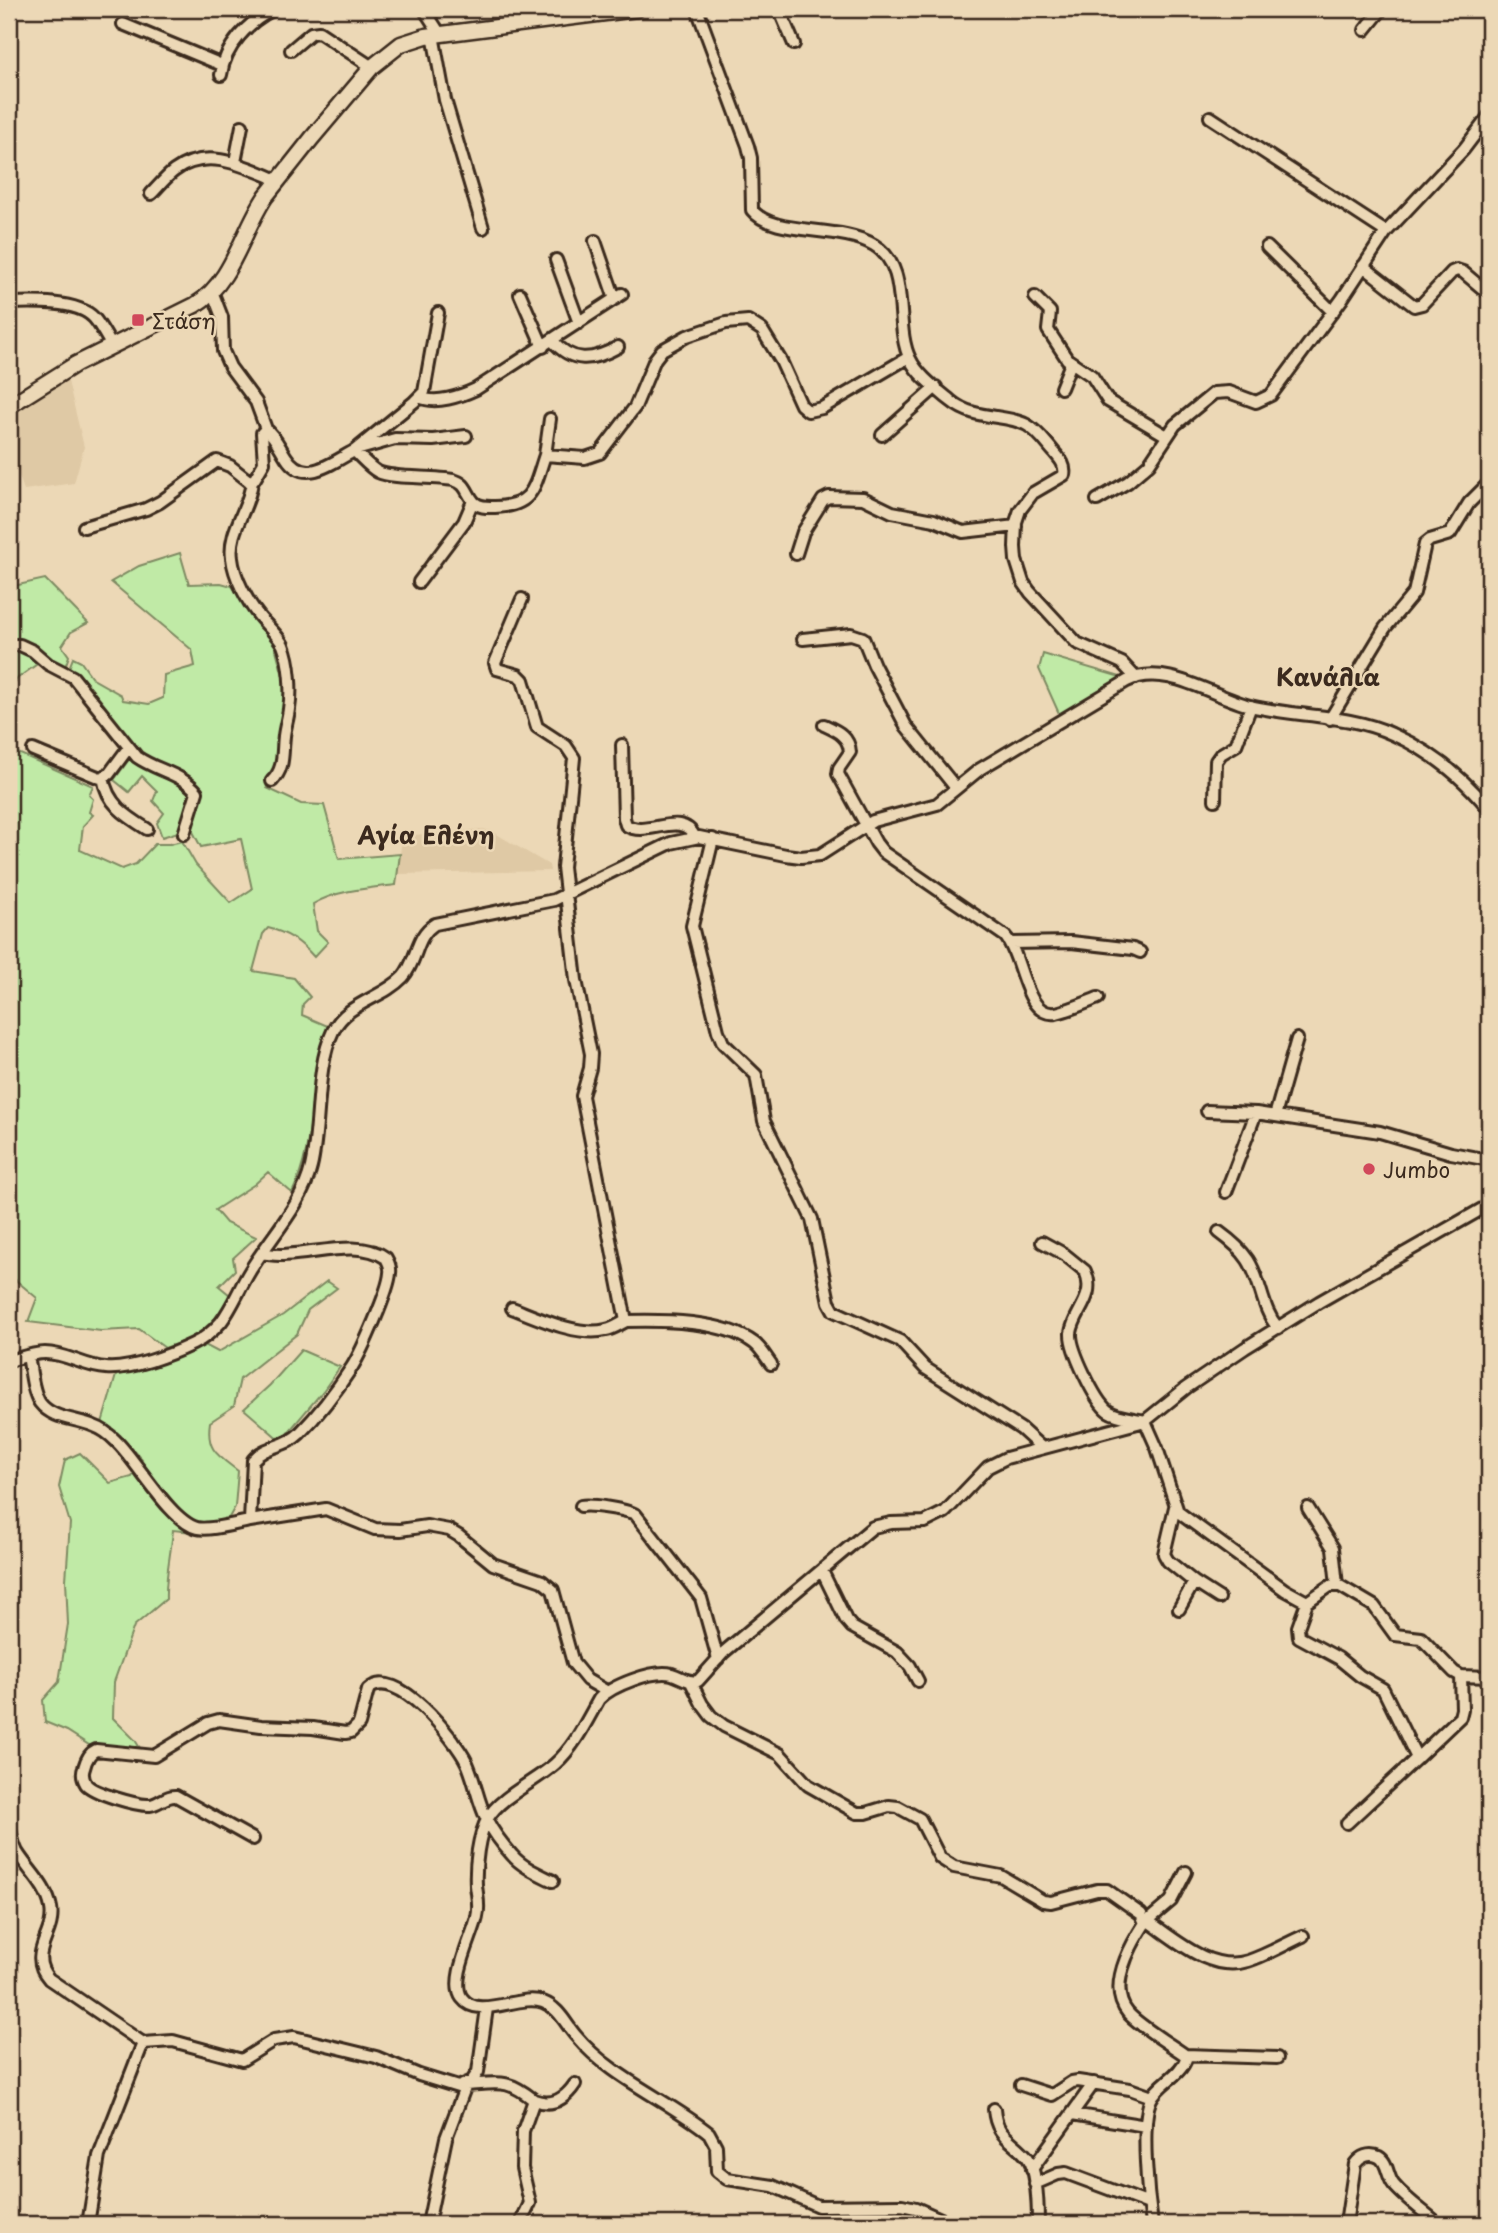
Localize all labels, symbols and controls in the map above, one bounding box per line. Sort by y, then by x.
place label: Στάση [152,304,216,336]
marker: Στάση [130,312,146,328]
district label: Κανάλια [1276,658,1380,694]
district label: Αγία Ελένη [357,816,494,852]
place label: Jumbo [1383,1153,1450,1185]
marker: Jumbo [1361,1161,1377,1177]

